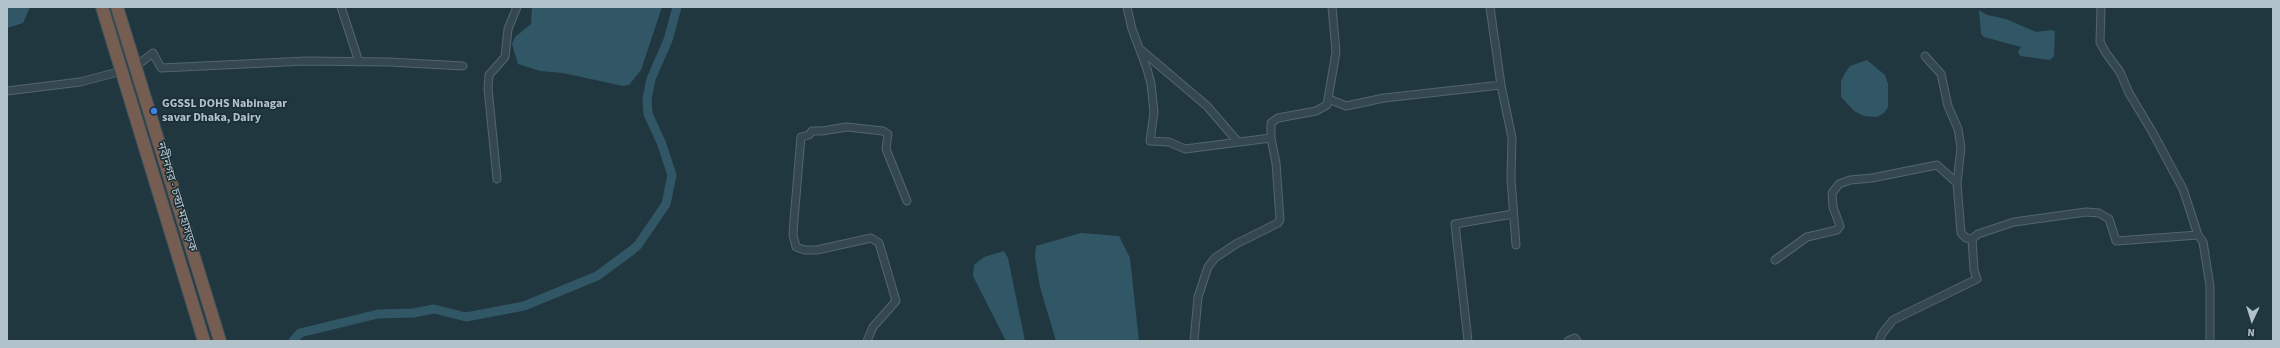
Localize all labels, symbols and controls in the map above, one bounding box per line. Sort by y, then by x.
place label: GGSSL DOHS Nabinagar savar Dhaka, Dairy [162,97,287,125]
marker: GGSSL DOHS Nabinagar savar Dhaka, Dairy [149,106,159,116]
street label: নবীনগর - চন্দ্রা মহাসড়ক [153,141,199,253]
north arrow [2232,300,2272,340]
text: N [2247,325,2255,340]

